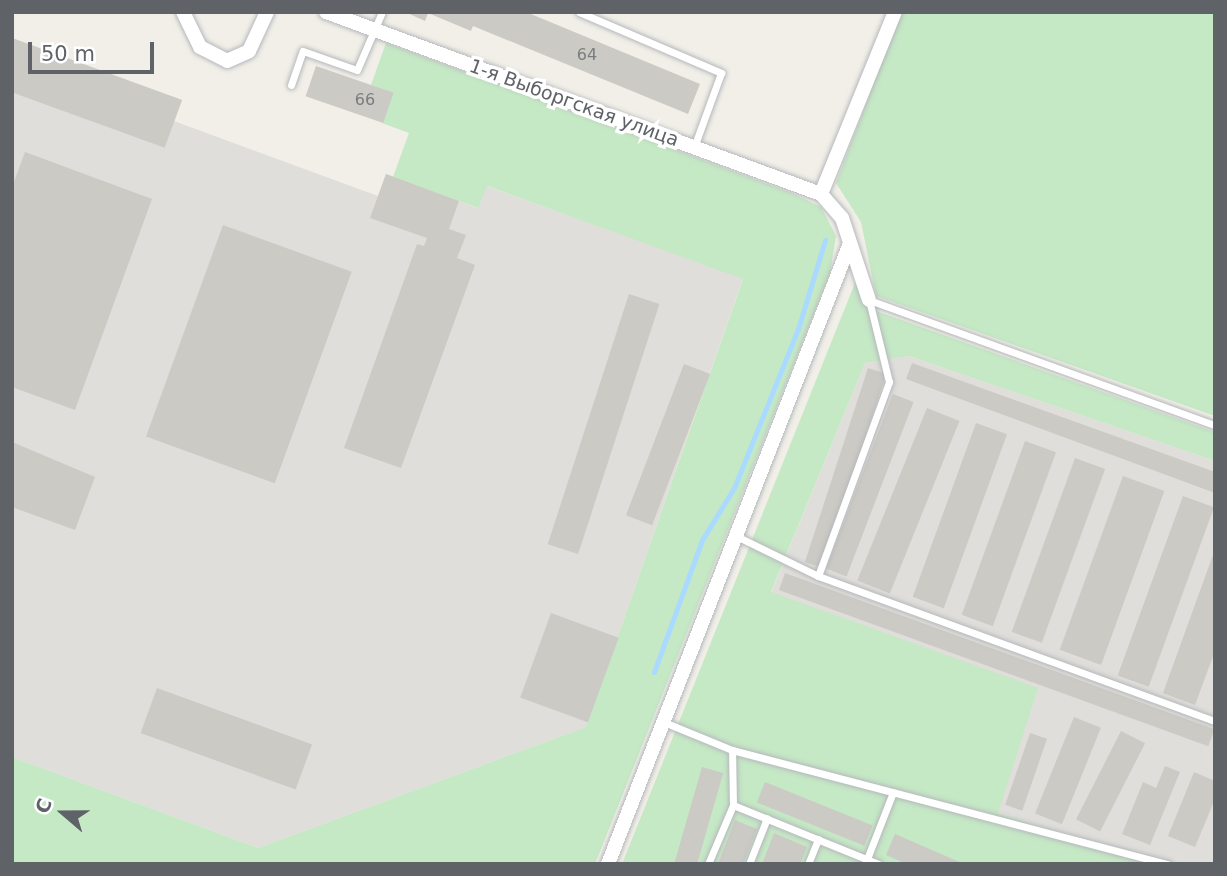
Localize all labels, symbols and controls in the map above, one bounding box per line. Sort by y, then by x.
scale bar [32,28,158,72]
text: 50 m [41,42,95,66]
house number: 64 [577,45,597,65]
street label: 1-я Выборгская улица [466,54,682,152]
house number: 66 [355,90,375,110]
north arrow [28,778,98,848]
text: С [31,796,56,816]

